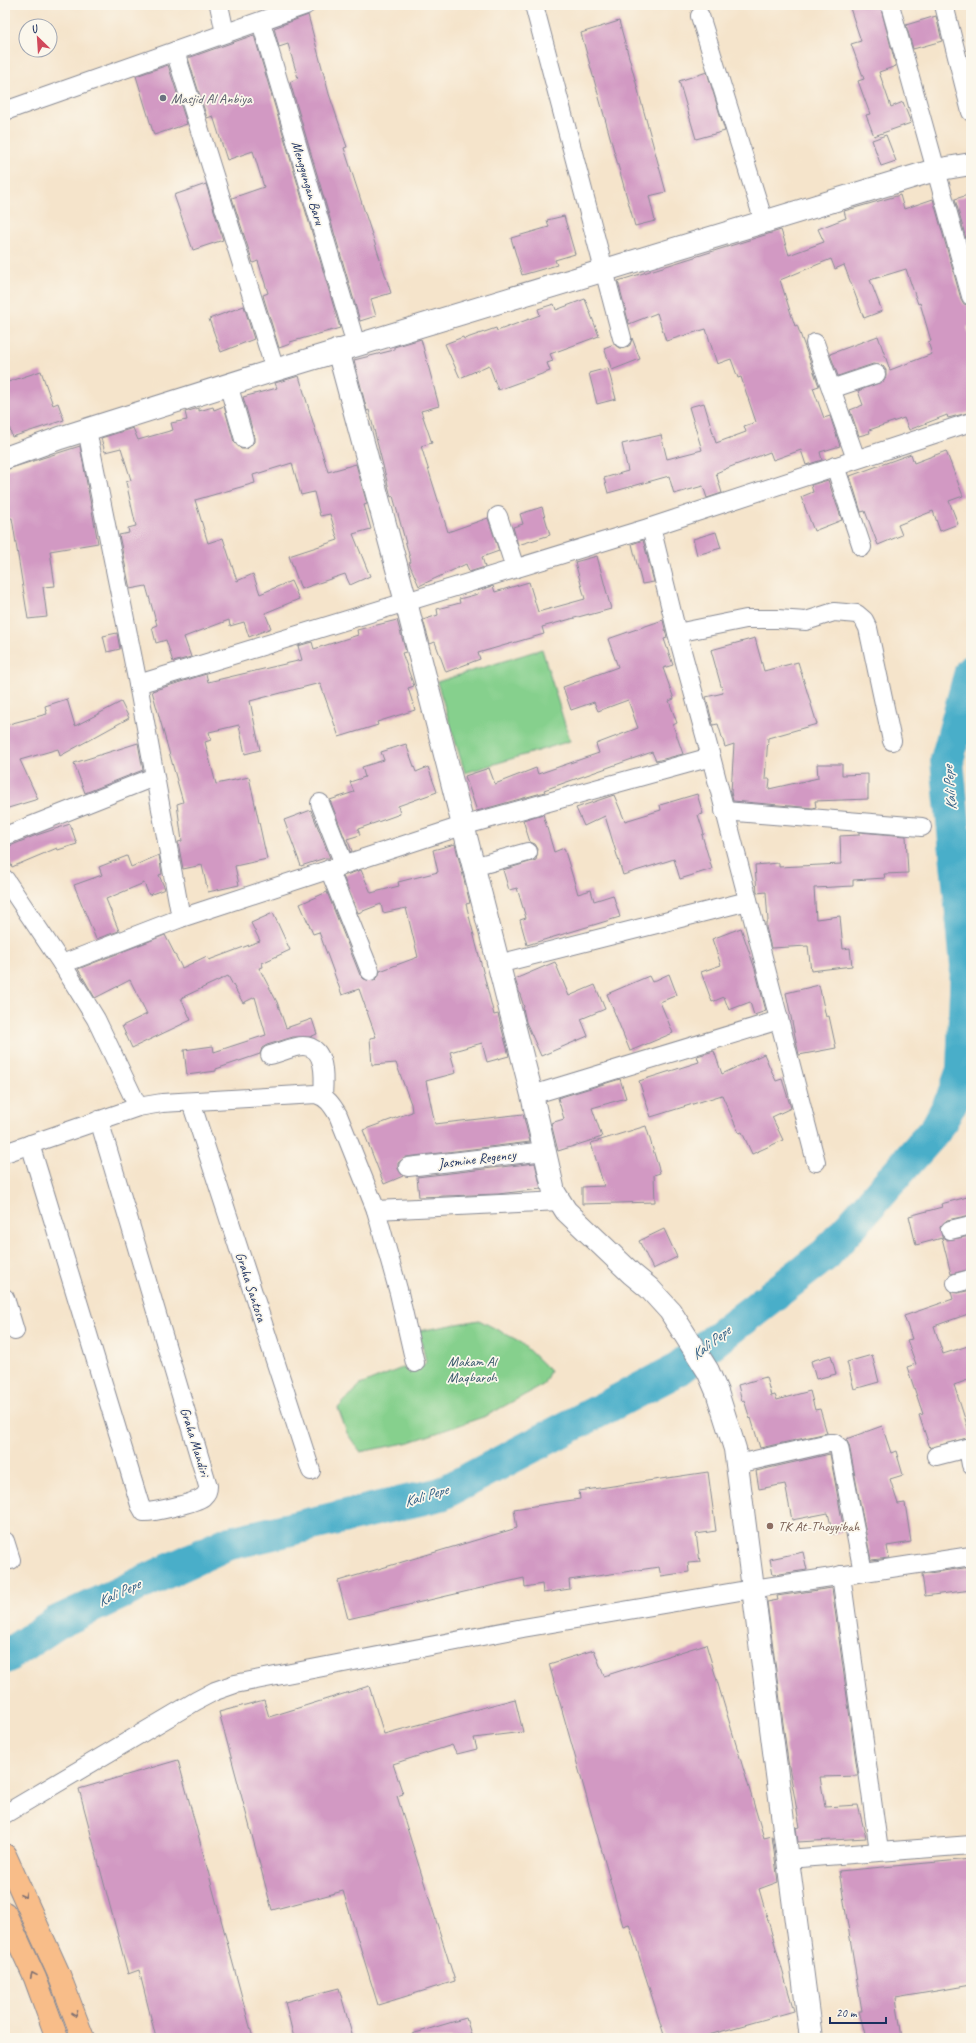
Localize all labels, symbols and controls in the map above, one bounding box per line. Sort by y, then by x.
north arrow [18,18,58,58]
text: U [28,20,42,36]
place label: Masjid Al Anbiya [171,90,253,107]
marker: Masjid Al Anbiya [158,93,168,103]
street label: Menggungan Baru [288,139,328,228]
water label: Kali Pepe [938,763,961,811]
street label: Jasmine Regency [436,1146,518,1172]
street label: Graha Santosa [232,1250,271,1325]
water label: Kali Pepe [688,1320,736,1364]
park label: Makam Al Maqbaroh [447,1353,499,1386]
street label: Graha Mandiri [176,1405,214,1481]
water label: Kali Pepe [402,1480,452,1512]
place label: TK At-Thoyyibah [778,1518,860,1535]
marker: TK At-Thoyyibah [765,1521,775,1531]
water label: Kali Pepe [95,1574,145,1611]
one-way arrow [19,1891,27,1898]
one-way arrow [30,1972,38,1979]
scale bar [830,1999,886,2025]
text: 20 m [836,2005,858,2021]
one-way arrow [71,2011,79,2018]

